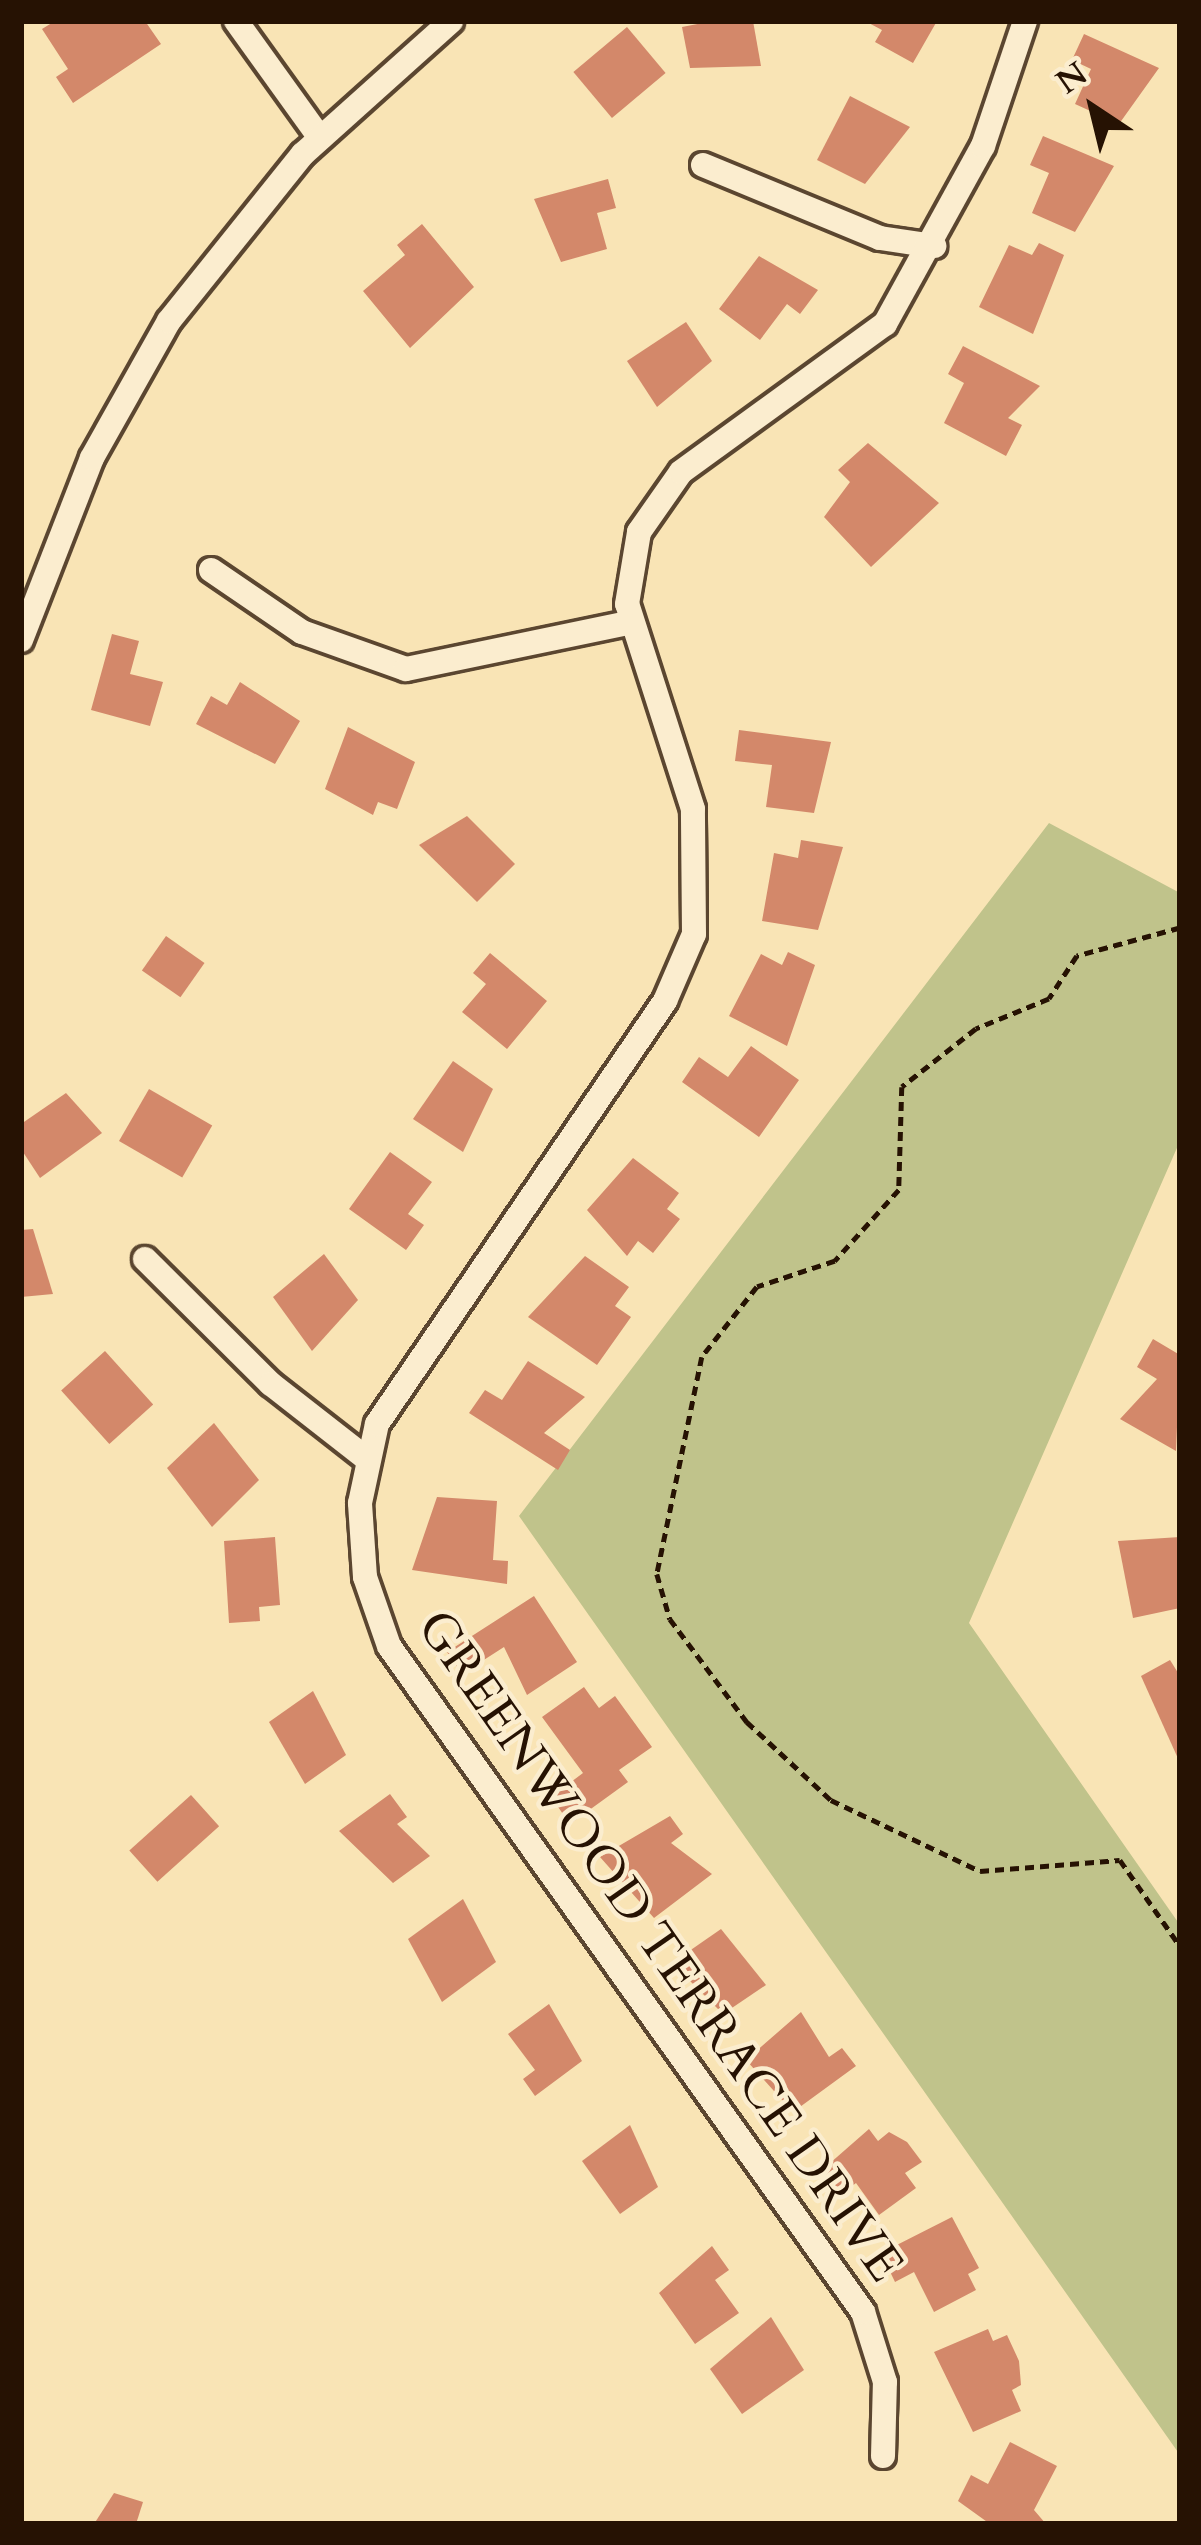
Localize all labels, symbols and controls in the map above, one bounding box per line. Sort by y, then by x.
north arrow [1033,48,1153,168]
text: N [1047,51,1097,105]
street label: GREENWOOD TERRACE DRIVE [404,1599,916,2293]

